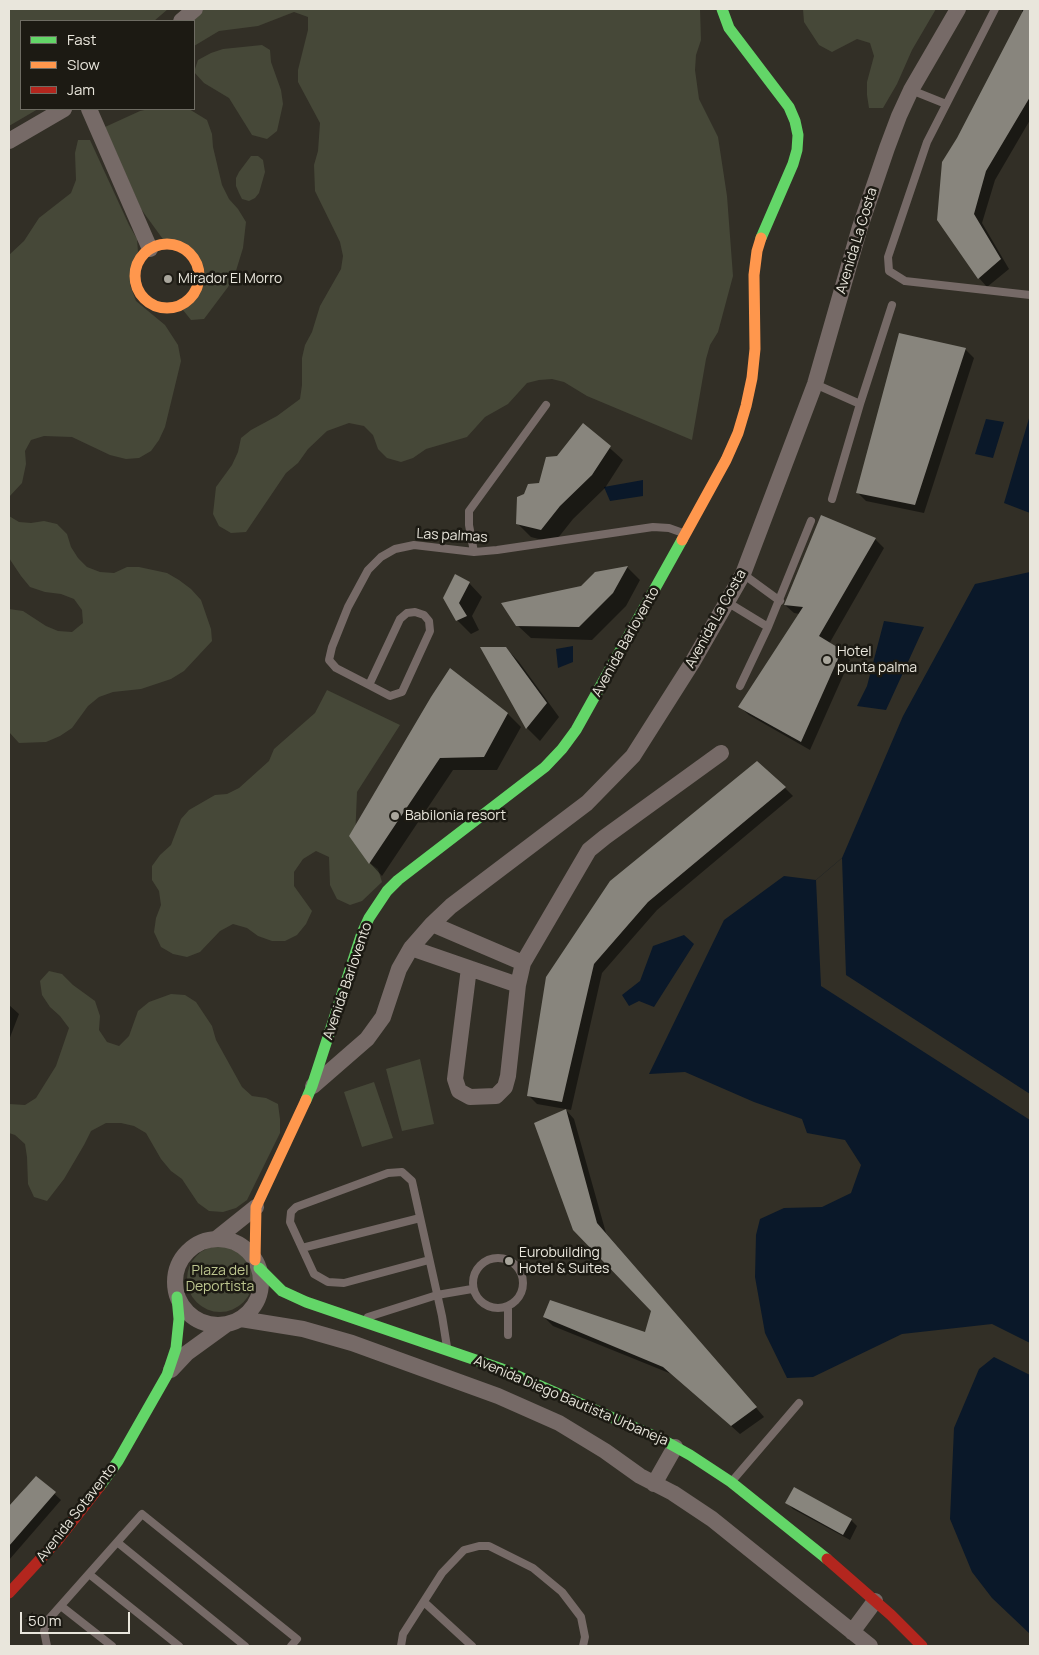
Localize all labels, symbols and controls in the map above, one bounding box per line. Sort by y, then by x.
legend [20,20,195,110]
text: Fast [67,29,96,50]
text: Slow [67,54,100,75]
text: Jam [67,79,95,100]
street label: Avenida La Costa [833,186,881,296]
place label: Mirador El Morro [178,271,282,287]
marker: Mirador El Morro [162,273,174,285]
street label: Las palmas [416,526,488,546]
street label: Avenida La Costa [682,567,750,671]
street label: Avenida Barlovento [589,584,663,700]
place label: Hotel punta palma [837,644,917,676]
marker: Hotel punta palma [821,654,833,666]
place label: Babilonia resort [405,808,506,824]
marker: Babilonia resort [389,810,401,822]
street label: Avenida Barlovento [320,920,376,1042]
place label: Eurobuilding Hotel & Suites [519,1245,609,1278]
marker: Eurobuilding Hotel & Suites [503,1255,515,1267]
park label: Plaza del Deportista [186,1263,254,1295]
street label: Avenida Diego Bautista Urbaneja [471,1352,671,1450]
street label: Avenida Sotavento [33,1460,121,1566]
scale bar [22,1602,132,1634]
text: 50 m [28,1610,62,1631]

